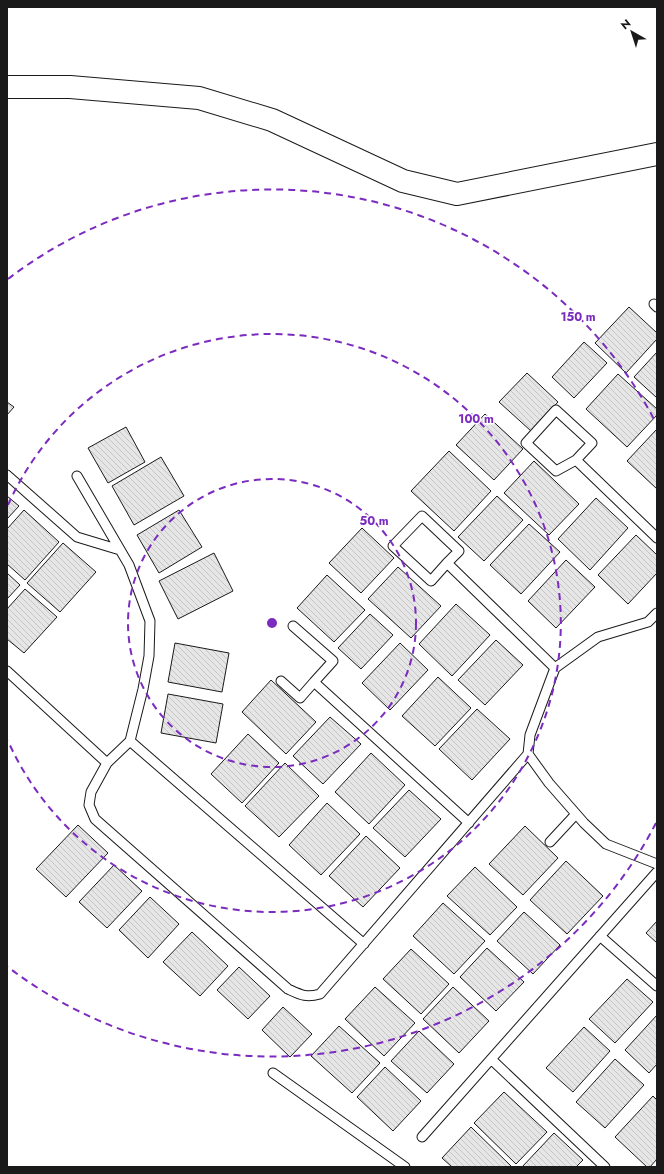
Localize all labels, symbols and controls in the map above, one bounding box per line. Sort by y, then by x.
north arrow [612,12,652,52]
text: N [617,15,634,33]
text: 150 m [560,308,596,326]
text: 100 m [458,410,494,428]
text: 50 m [359,512,389,530]
centre of rings [265,616,279,630]

